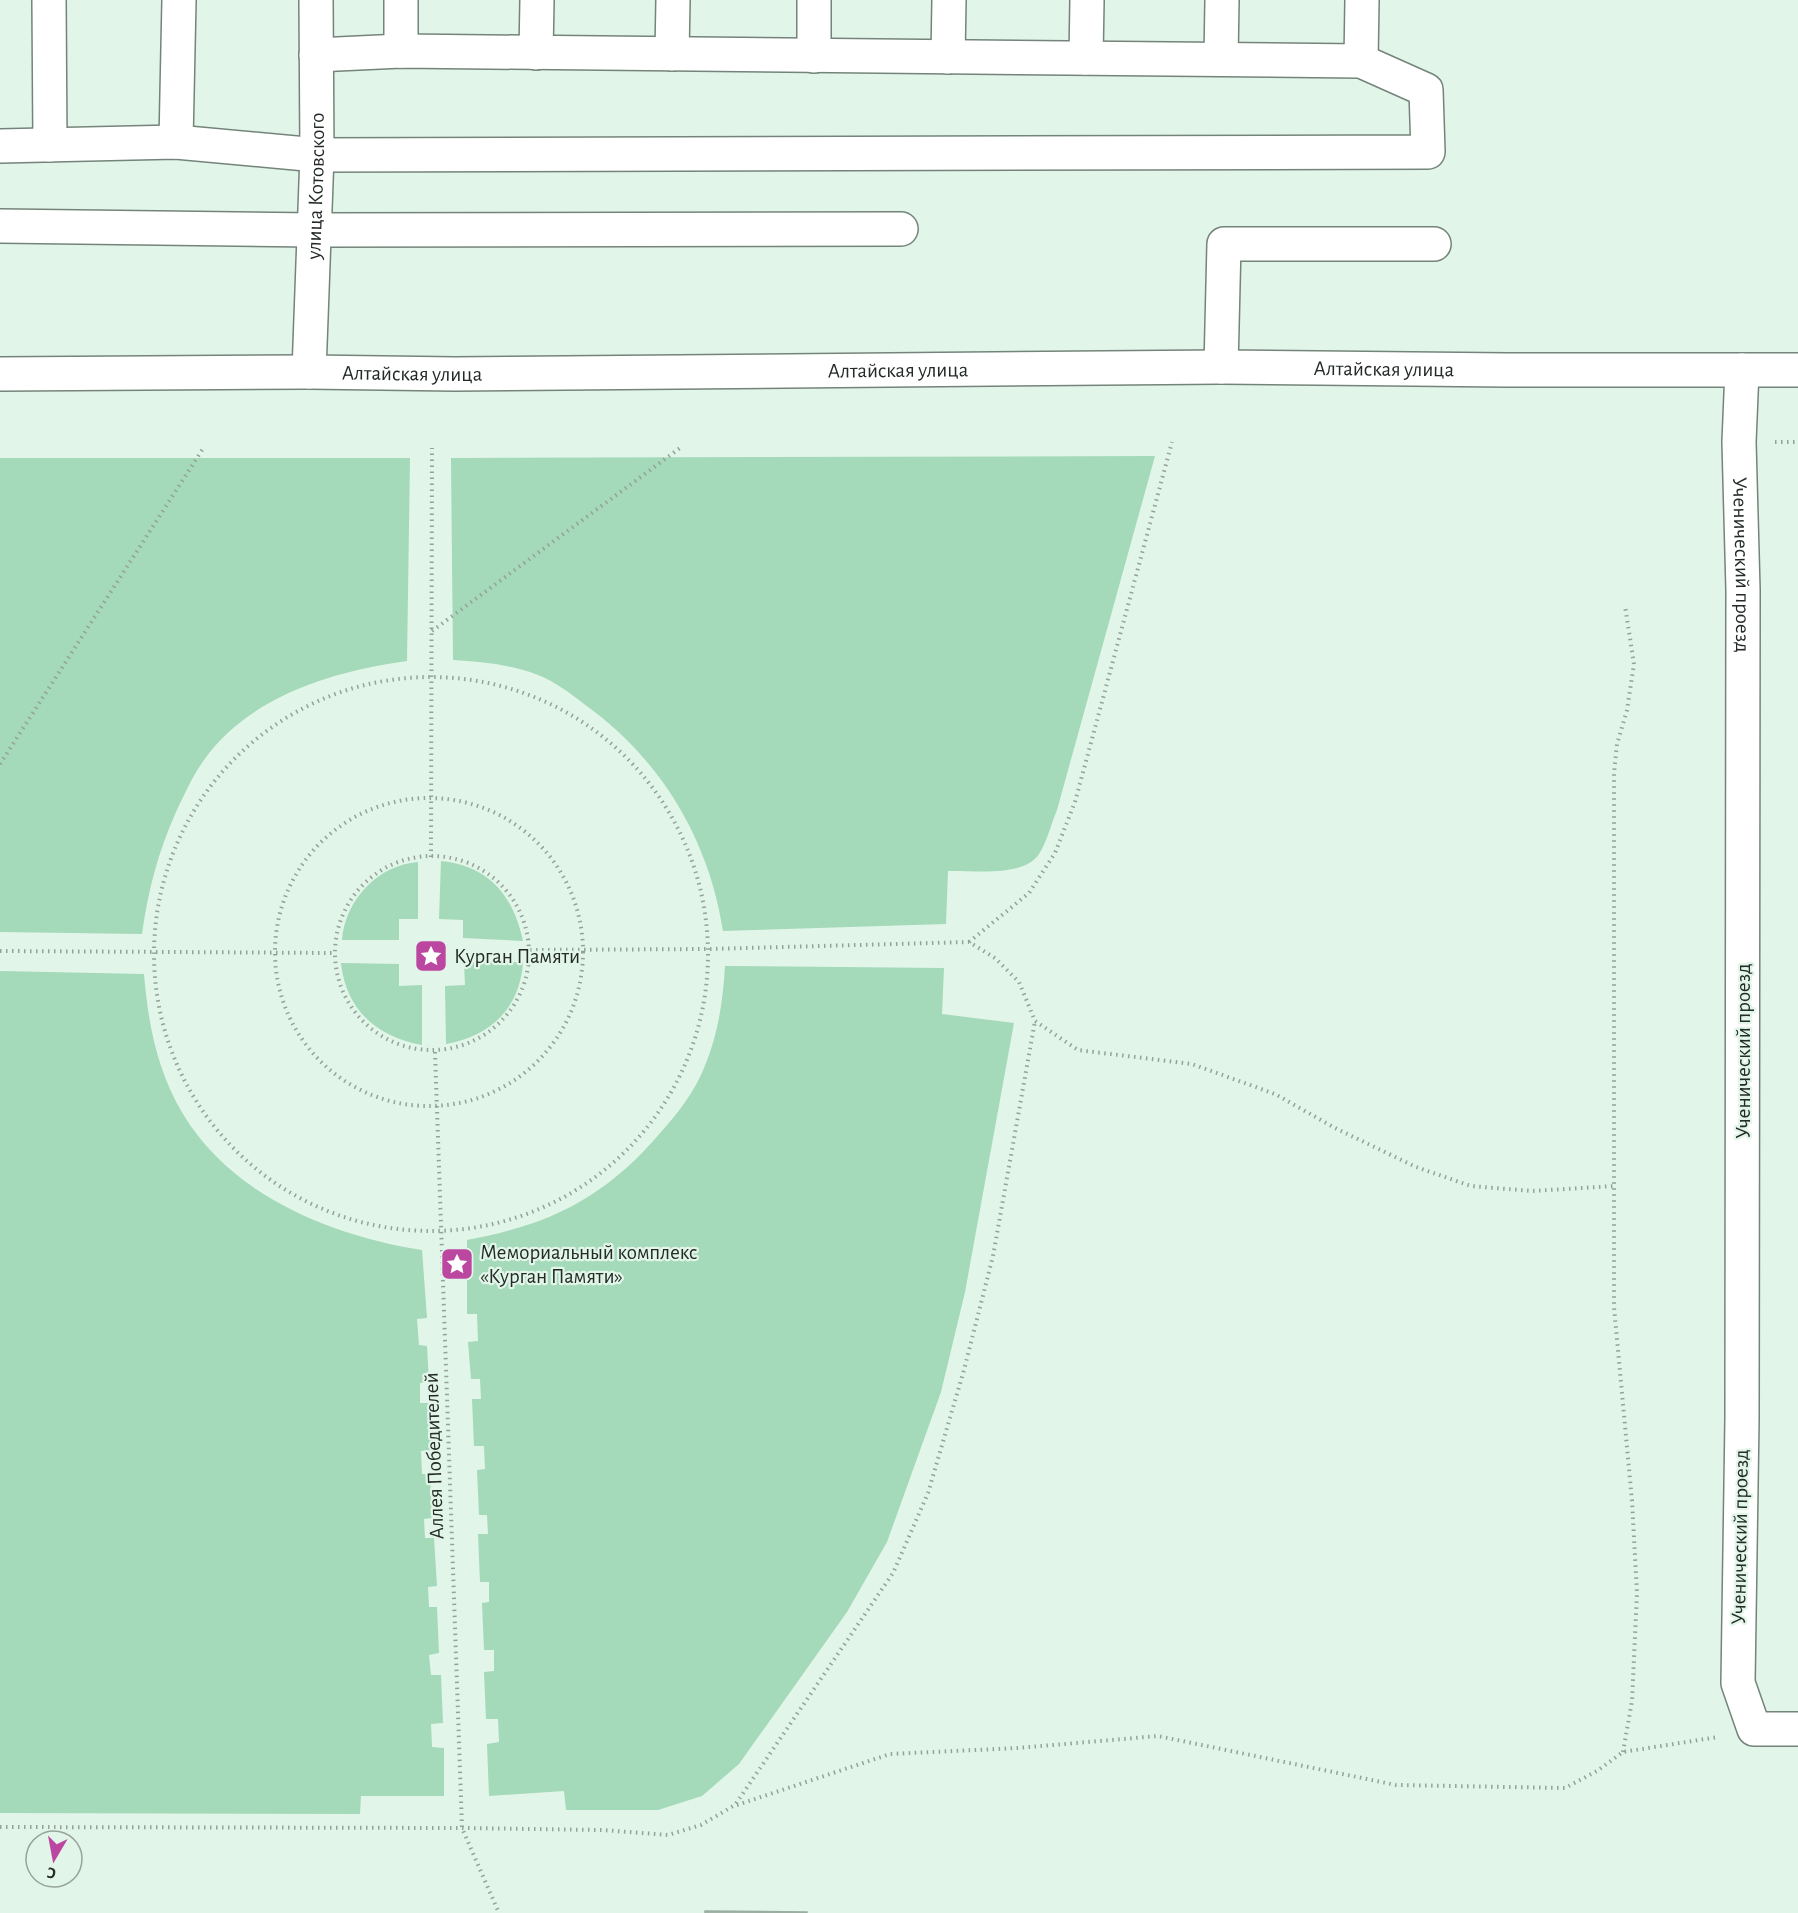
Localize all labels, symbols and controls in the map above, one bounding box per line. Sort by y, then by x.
street label: улица Котовского [303,113,328,261]
street label: Алтайская улица [1314,357,1455,380]
street label: Алтайская улица [828,359,969,381]
street label: Алтайская улица [342,362,483,385]
street label: Ученический проезд [1729,477,1754,653]
place icon: Курган Памяти [413,938,449,974]
place label: Курган Памяти [454,946,580,967]
street label: Ученический проезд [1733,963,1754,1139]
place label: Мемориальный комплекс «Курган Памяти» [480,1242,698,1287]
place icon: Мемориальный комплекс «Курган Памяти» [439,1246,475,1282]
street label: Аллея Победителей [421,1372,447,1540]
street label: Ученический проезд [1728,1449,1752,1625]
north arrow [24,1829,84,1889]
text: С [46,1864,57,1881]

